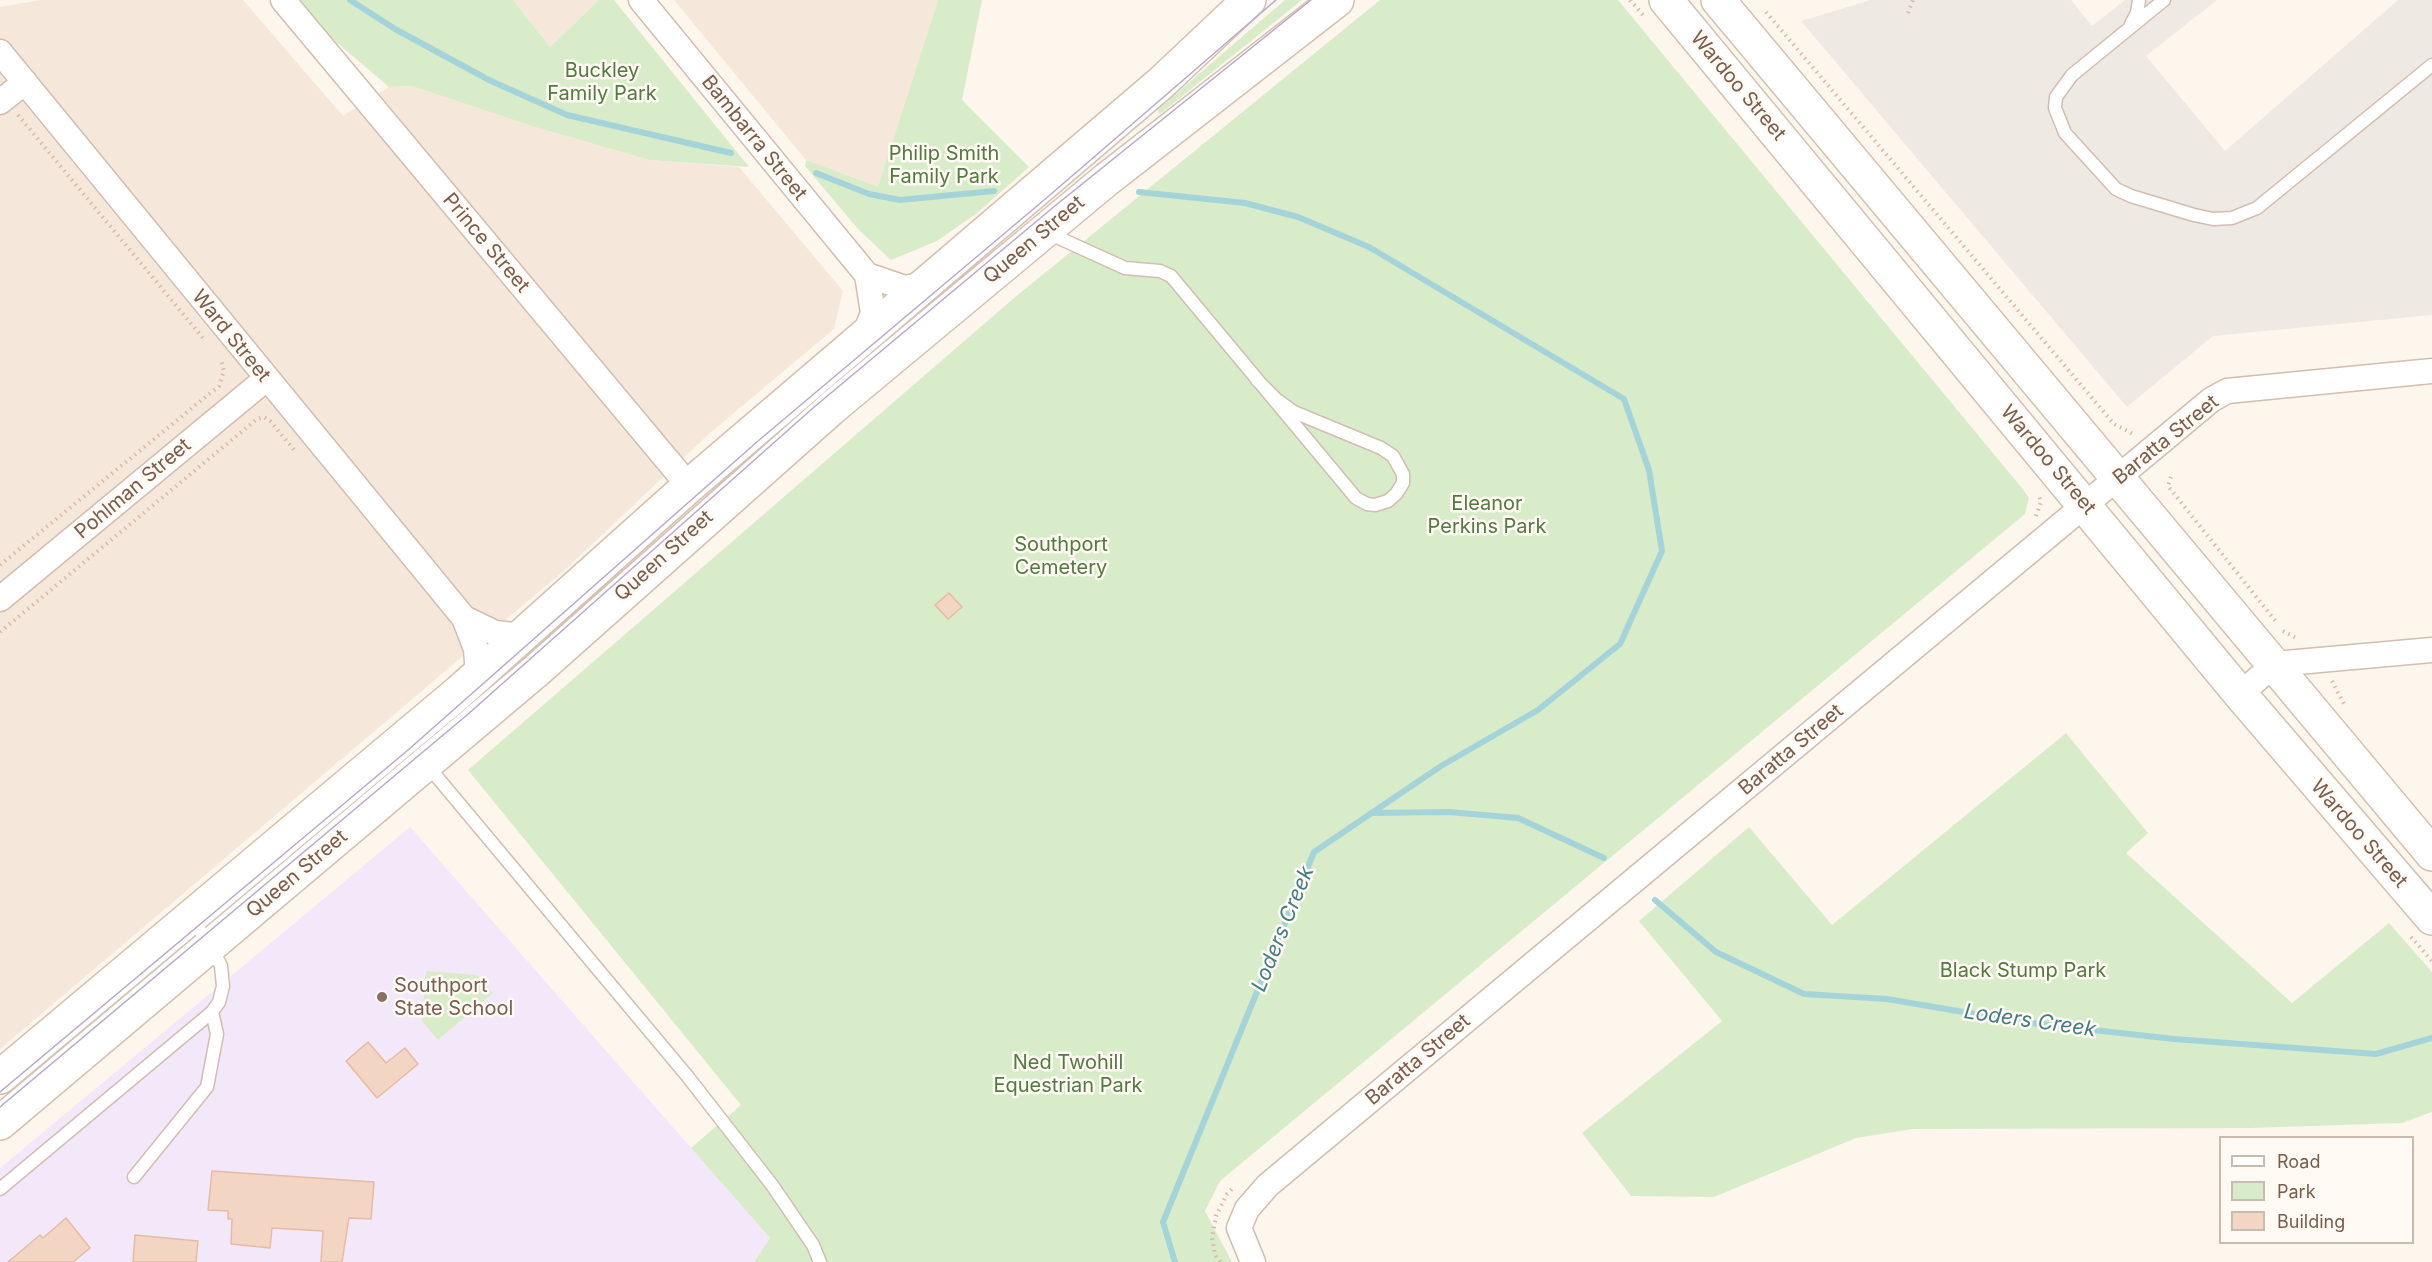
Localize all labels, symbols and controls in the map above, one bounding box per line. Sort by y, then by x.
street label: Wardoo Street [1685,26,1791,146]
park label: Buckley Family Park [547,59,657,106]
street label: Bambarra Street [696,71,812,205]
park label: Philip Smith Family Park [889,142,999,189]
street label: Prince Street [437,188,535,298]
street label: Queen Street [979,191,1089,289]
street label: Ward Street [187,285,275,387]
street label: Baratta Street [2108,390,2224,490]
street label: Wardoo Street [1995,400,2101,520]
street label: Pohlman Street [70,434,196,544]
park label: Eleanor Perkins Park [1428,492,1546,539]
street label: Queen Street [610,505,718,607]
park label: Southport Cemetery [1014,533,1108,580]
street label: Baratta Street [1734,699,1848,801]
street label: Wardoo Street [2306,775,2412,893]
street label: Queen Street [242,825,352,923]
water label: Loders Creek [1246,863,1320,995]
park label: Black Stump Park [1940,959,2106,983]
place label: Southport State School [394,974,513,1021]
marker: Southport State School [375,990,389,1004]
water label: Loders Creek [1962,999,2098,1043]
street label: Baratta Street [1361,1009,1475,1111]
park label: Ned Twohill Equestrian Park [993,1051,1143,1098]
legend [2219,1136,2414,1244]
text: Road [2277,1151,2320,1172]
text: Park [2277,1181,2316,1202]
text: Building [2277,1211,2345,1232]

